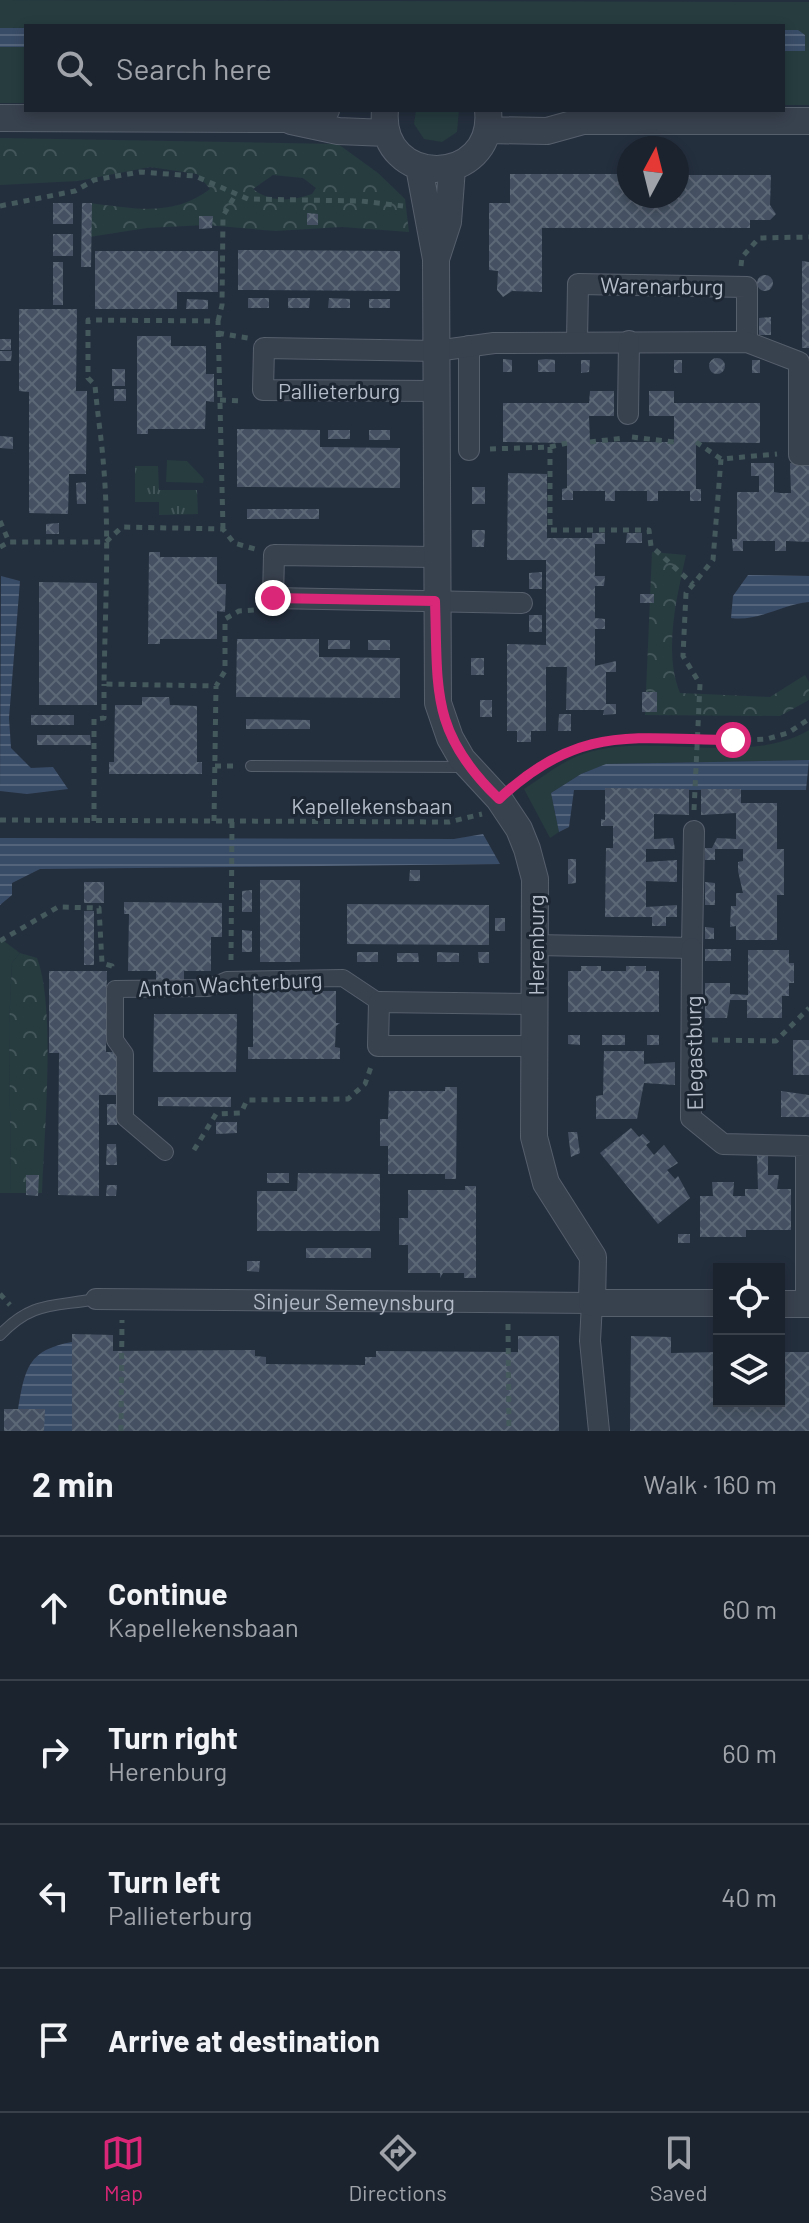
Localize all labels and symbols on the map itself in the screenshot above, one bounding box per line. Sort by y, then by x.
north arrow [617,136,689,208]
street label: Warenarburg [600,271,724,299]
street label: Pallieterburg [278,377,400,403]
route end [255,580,291,616]
route start [715,722,751,758]
street label: Kapellekensbaan [291,792,453,818]
street label: Herenburg [522,895,548,995]
street label: Anton Wachterburg [137,965,323,1001]
street label: Elegastburg [679,995,707,1111]
street label: Sinjeur Semeynsburg [253,1287,455,1315]

